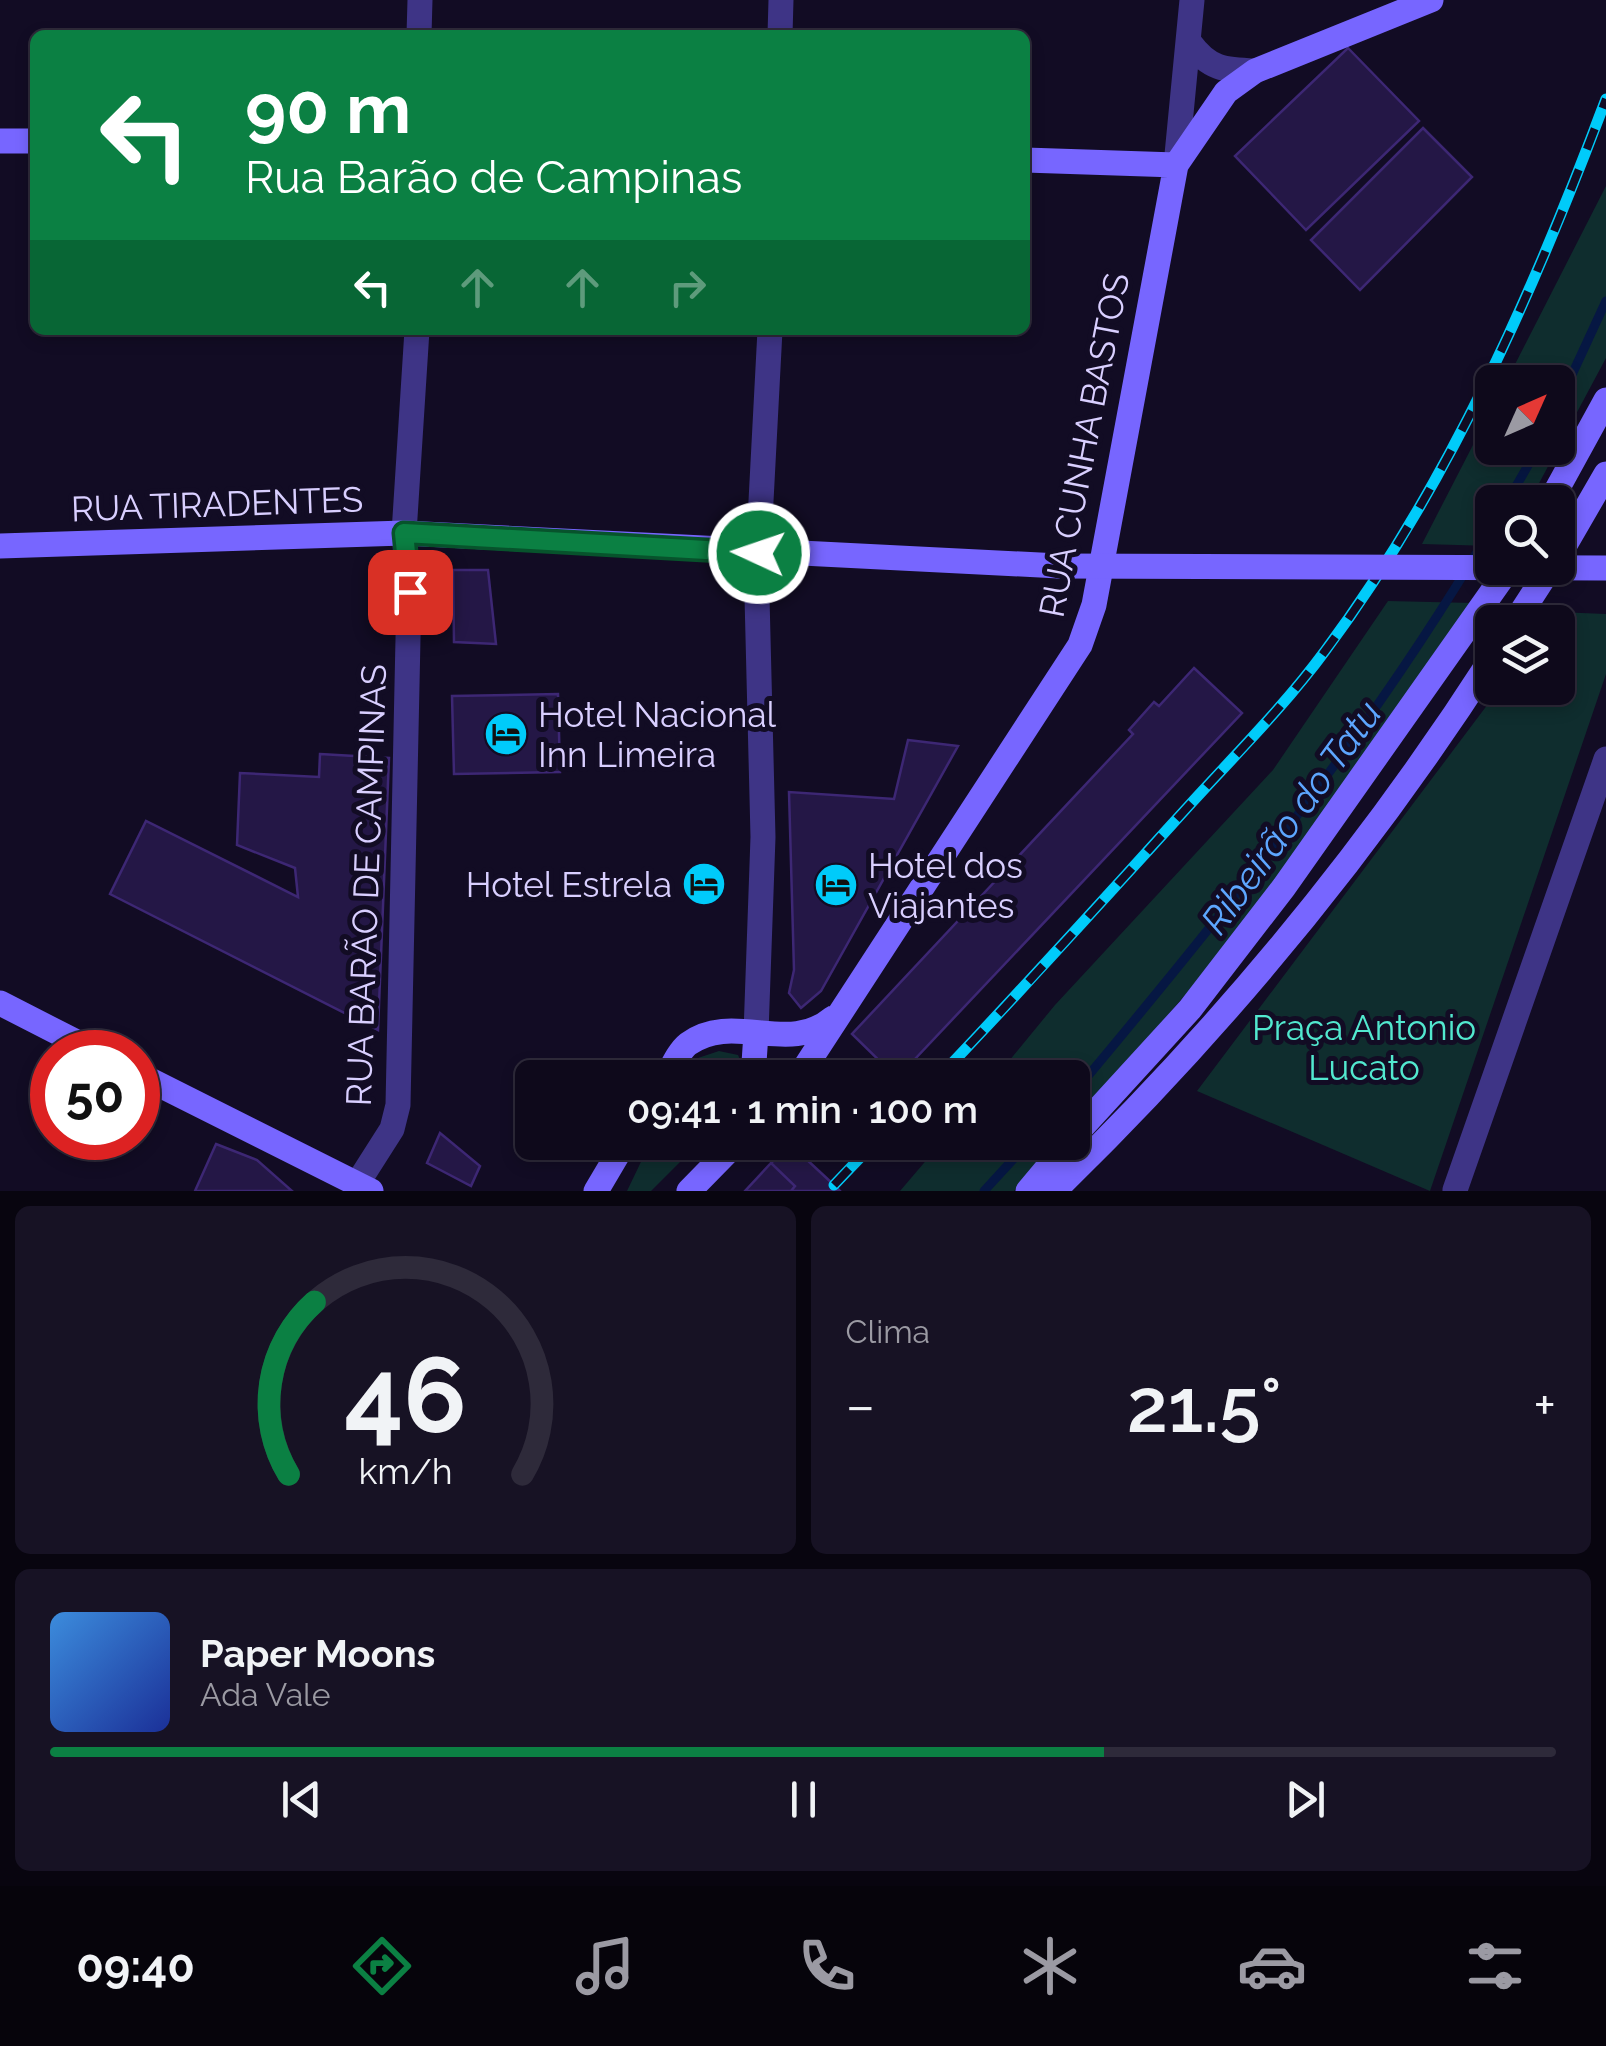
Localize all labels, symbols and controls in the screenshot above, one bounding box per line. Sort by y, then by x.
text: 90 m [245,67,411,149]
icon: left [80,70,210,200]
text: Rua Barão de Campinas [245,151,742,204]
icon: left [345,260,400,315]
icon: ahead [450,260,505,315]
icon: ahead [555,260,610,315]
icon: right [660,260,715,315]
street label: RUA CUNHA BASTOS [1030,269,1138,621]
north arrow [1475,365,1575,465]
map controls [1475,365,1575,705]
street label: RUA TIRADENTES [70,478,364,530]
button: search [1475,485,1575,585]
position arrow [707,501,811,605]
pin [368,550,453,635]
icon: arrive [383,565,438,620]
button: layers [1475,605,1575,705]
street label: RUA BARÃO DE CAMPINAS [338,663,394,1107]
water label: Ribeirão do Tatu [1191,692,1391,942]
place label: Hotel Nacional Inn Limeira [538,694,777,775]
hotel icon: Hotel Nacional Inn Limeira [483,711,529,757]
place label: Hotel dos Viajantes [868,845,1023,926]
hotel icon: Hotel Estrela [681,861,727,907]
hotel icon: Hotel dos Viajantes [813,862,859,908]
place label: Hotel Estrela [466,864,672,905]
park label: Praça Antonio Lucato [1252,1007,1476,1088]
speed limit sign: 50 [30,1030,160,1160]
text: 09:41 · 1 min · 100 m [627,1087,978,1132]
text: Clima [846,1313,930,1350]
text: 46 [344,1334,467,1456]
text: 21.5° [1127,1361,1281,1450]
text: − [846,1373,875,1438]
text: + [1533,1373,1556,1438]
text: km/h [358,1450,452,1492]
text: Paper Moons [200,1631,435,1676]
text: Ada Vale [200,1676,331,1713]
icon: previous [274,1772,329,1827]
icon: pause [776,1772,831,1827]
icon: next [1278,1772,1333,1827]
icon: directions [347,1931,417,2001]
icon: music [570,1931,640,2001]
icon: phone [792,1931,862,2001]
icon: climate [1015,1931,1085,2001]
icon: car [1237,1931,1307,2001]
icon: filters [1460,1931,1530,2001]
text: 09:40 [76,1940,195,1993]

